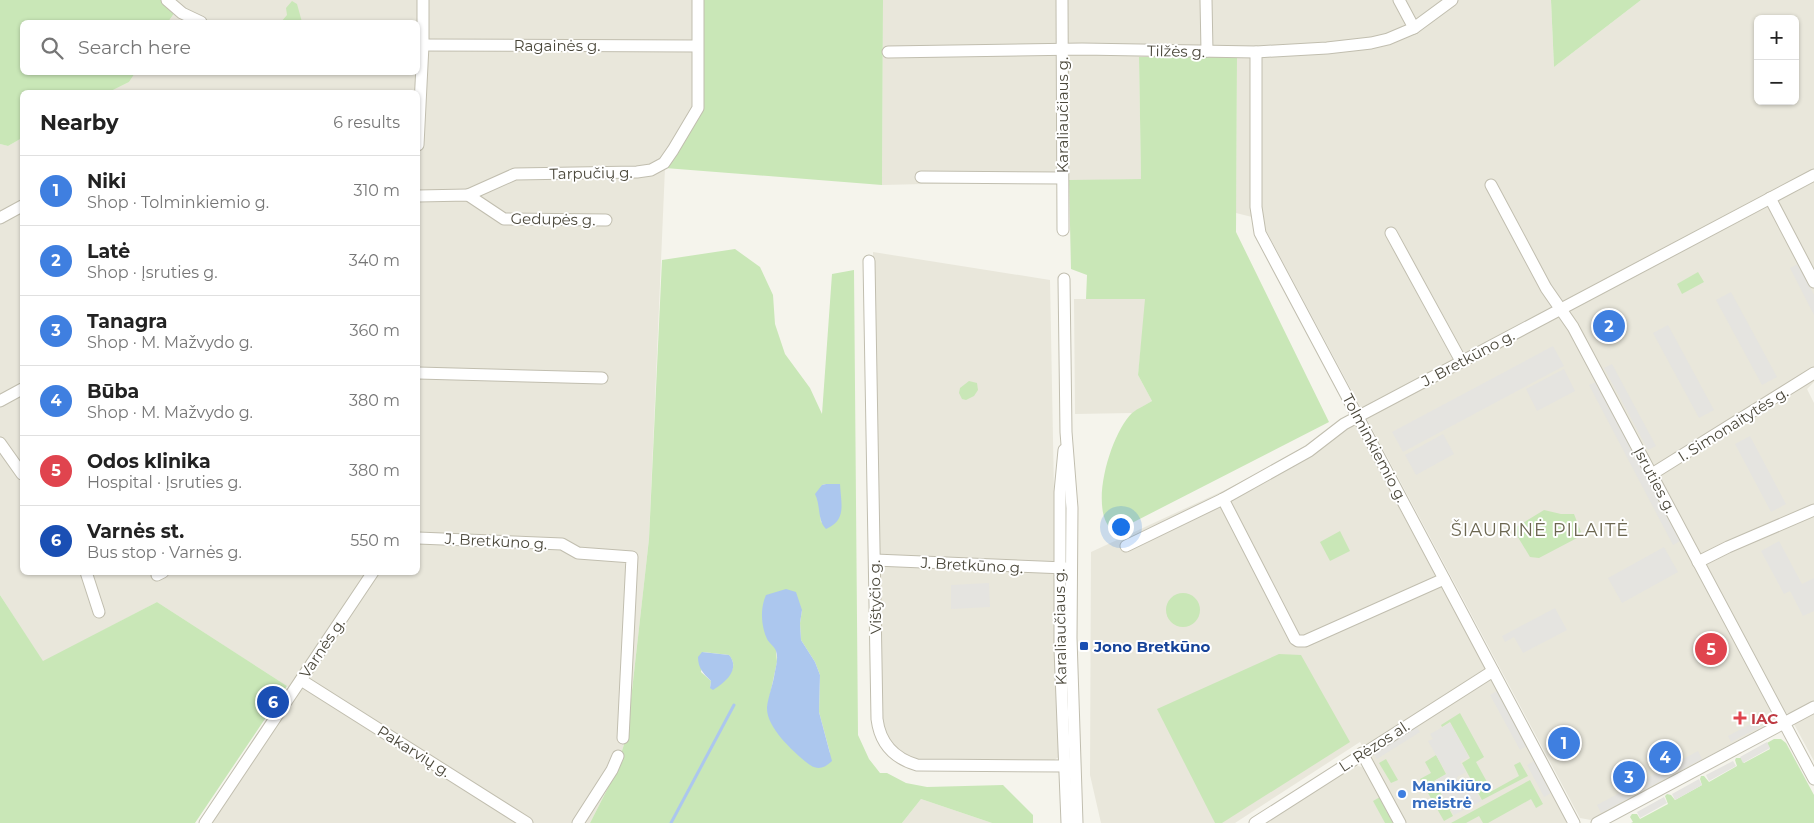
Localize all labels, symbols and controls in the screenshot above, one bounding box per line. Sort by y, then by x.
map controls [1754,15,1799,105]
button: + [1754,15,1799,60]
search box [20,20,420,75]
icon: search [38,34,66,62]
text: Search here [78,36,191,59]
street label: Ragainės g. [514,36,600,55]
street label: Tilžės g. [1147,41,1205,61]
street label: Karaliaučiaus g. [1053,57,1072,173]
button: − [1754,60,1799,105]
text: Nearby [40,110,119,135]
text: 6 results [333,113,400,132]
street label: Tarpučių g. [549,163,633,183]
text: Niki [87,170,126,193]
text: 1 [53,181,59,200]
text: 310 m [353,181,400,200]
text: Shop · Tolminkiemio g. [87,193,269,212]
street label: Gedupės g. [510,209,596,229]
text: Latė [87,240,130,263]
text: 2 [51,251,61,270]
text: 340 m [349,251,400,270]
text: Shop · Įsruties g. [87,263,218,282]
pin: 2 [1593,307,1625,345]
text: Tanagra [87,310,167,333]
text: 3 [51,321,61,340]
text: 360 m [349,321,400,340]
street label: J. Bretkūno g. [1417,326,1518,391]
text: Shop · M. Mažvydo g. [87,333,253,352]
text: Būba [87,380,139,403]
street label: I. Simonaitytės g. [1674,382,1792,466]
text: 4 [50,391,62,410]
text: 380 m [349,391,400,410]
street label: Tolminkiemio g. [1338,391,1412,505]
text: Shop · M. Mažvydo g. [87,403,253,422]
street label: Įsruties g. [1630,444,1680,516]
text: Odos klinika [87,450,211,473]
text: 5 [51,461,61,480]
text: 380 m [349,461,400,480]
text: Hospital · Įsruties g. [87,473,242,492]
your location [1108,514,1134,540]
district label: ŠIAURINĖ PILAITĖ [1451,519,1629,541]
text: Varnės st. [87,520,184,543]
street label: J. Bretkūno g. [443,529,548,553]
text: 6 [51,531,61,550]
text: 550 m [350,531,400,550]
text: Bus stop · Varnės g. [87,543,242,562]
street label: J. Bretkūno g. [919,553,1024,577]
street label: Vištyčio g. [865,560,885,634]
street label: Karaliaučiaus g. [1049,569,1071,685]
street label: Varnės g. [295,614,349,682]
pin: 5 [1695,630,1727,668]
place label: Jono Bretkūno [1093,637,1211,656]
marker: Jono Bretkūno [1078,640,1090,652]
pin: 6 [257,683,289,721]
place label: IAC [1751,709,1778,728]
marker: IAC [1733,711,1747,725]
street label: L. Rėzos al. [1335,716,1413,776]
street label: Pakarvių g. [374,721,454,781]
pin: 1 [1548,724,1580,762]
pin: 4 [1649,738,1681,776]
pin: 3 [1613,758,1645,796]
place label: Manikiūro meistrė [1412,776,1491,812]
marker: Manikiūro meistrė [1396,788,1408,800]

